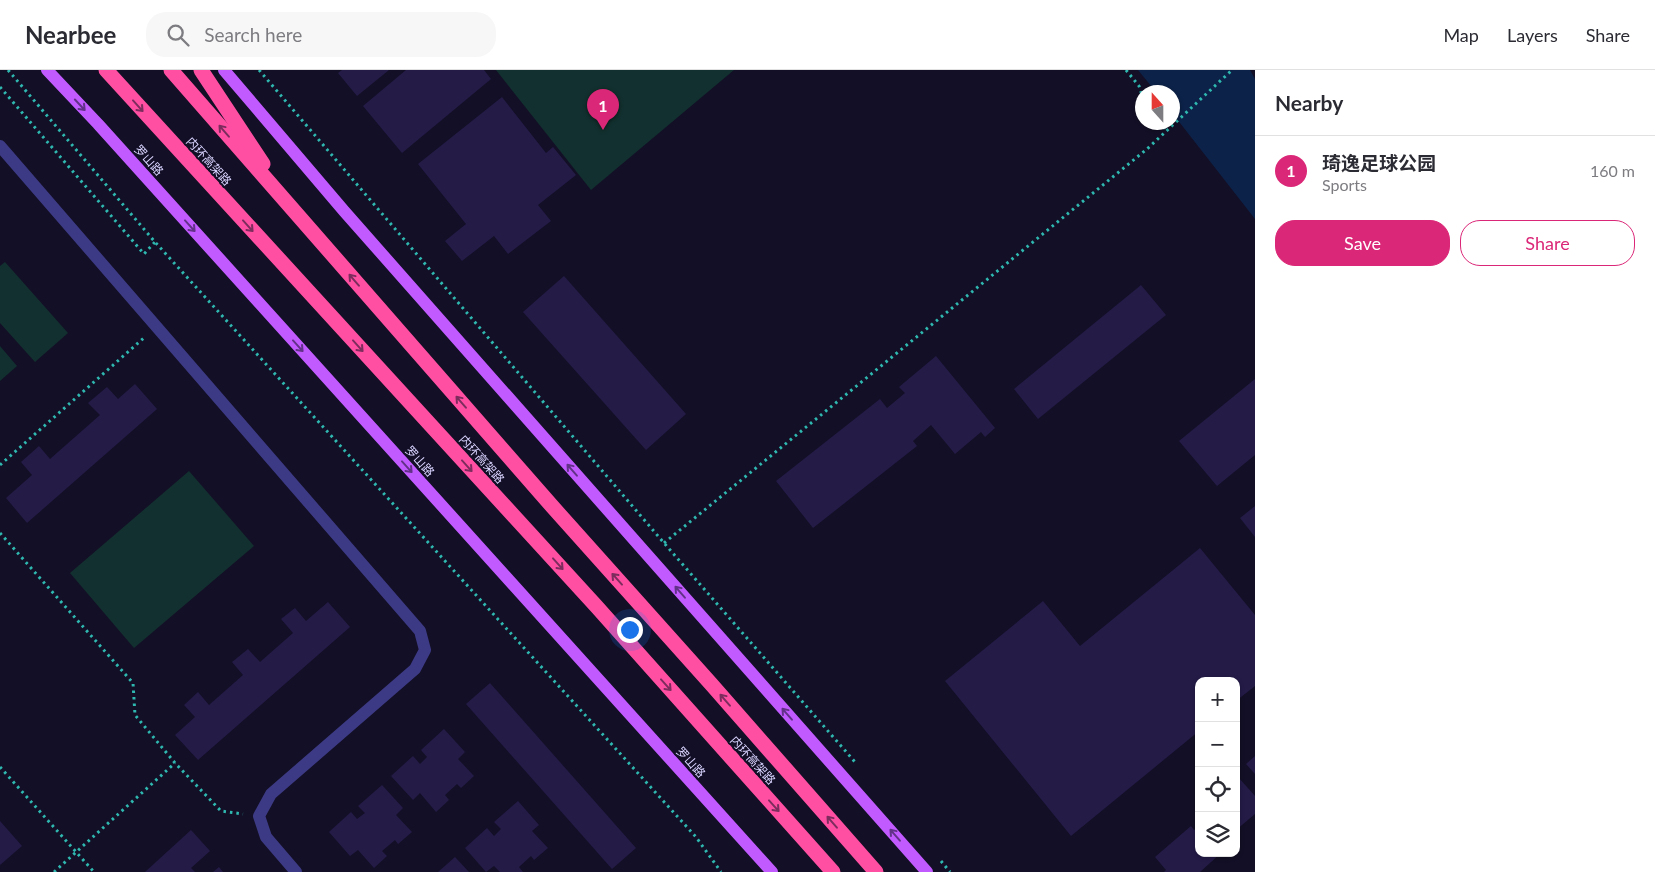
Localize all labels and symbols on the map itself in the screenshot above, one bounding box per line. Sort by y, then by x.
north arrow [1135,85,1180,130]
pin: 1 [587,89,619,130]
one-way arrow [74,99,86,112]
one-way arrow [132,99,144,112]
one-way arrow [219,125,230,138]
street label: 内环高架路 [183,134,235,188]
street label: 罗山路 [131,142,167,178]
one-way arrow [184,219,195,232]
one-way arrow [242,219,254,232]
one-way arrow [349,273,360,286]
one-way arrow [352,339,364,352]
one-way arrow [292,340,304,353]
one-way arrow [455,396,467,409]
street label: 内环高架路 [456,432,508,486]
street label: 罗山路 [402,443,438,479]
one-way arrow [462,459,473,472]
one-way arrow [401,461,413,474]
one-way arrow [567,464,578,477]
one-way arrow [552,558,563,571]
one-way arrow [611,573,622,586]
one-way arrow [674,585,686,598]
your location [617,617,643,643]
one-way arrow [660,679,672,692]
one-way arrow [720,694,731,707]
one-way arrow [782,707,793,720]
street label: 内环高架路 [727,733,779,787]
street label: 罗山路 [673,744,709,780]
one-way arrow [769,800,780,813]
one-way arrow [826,816,838,829]
one-way arrow [889,829,901,842]

